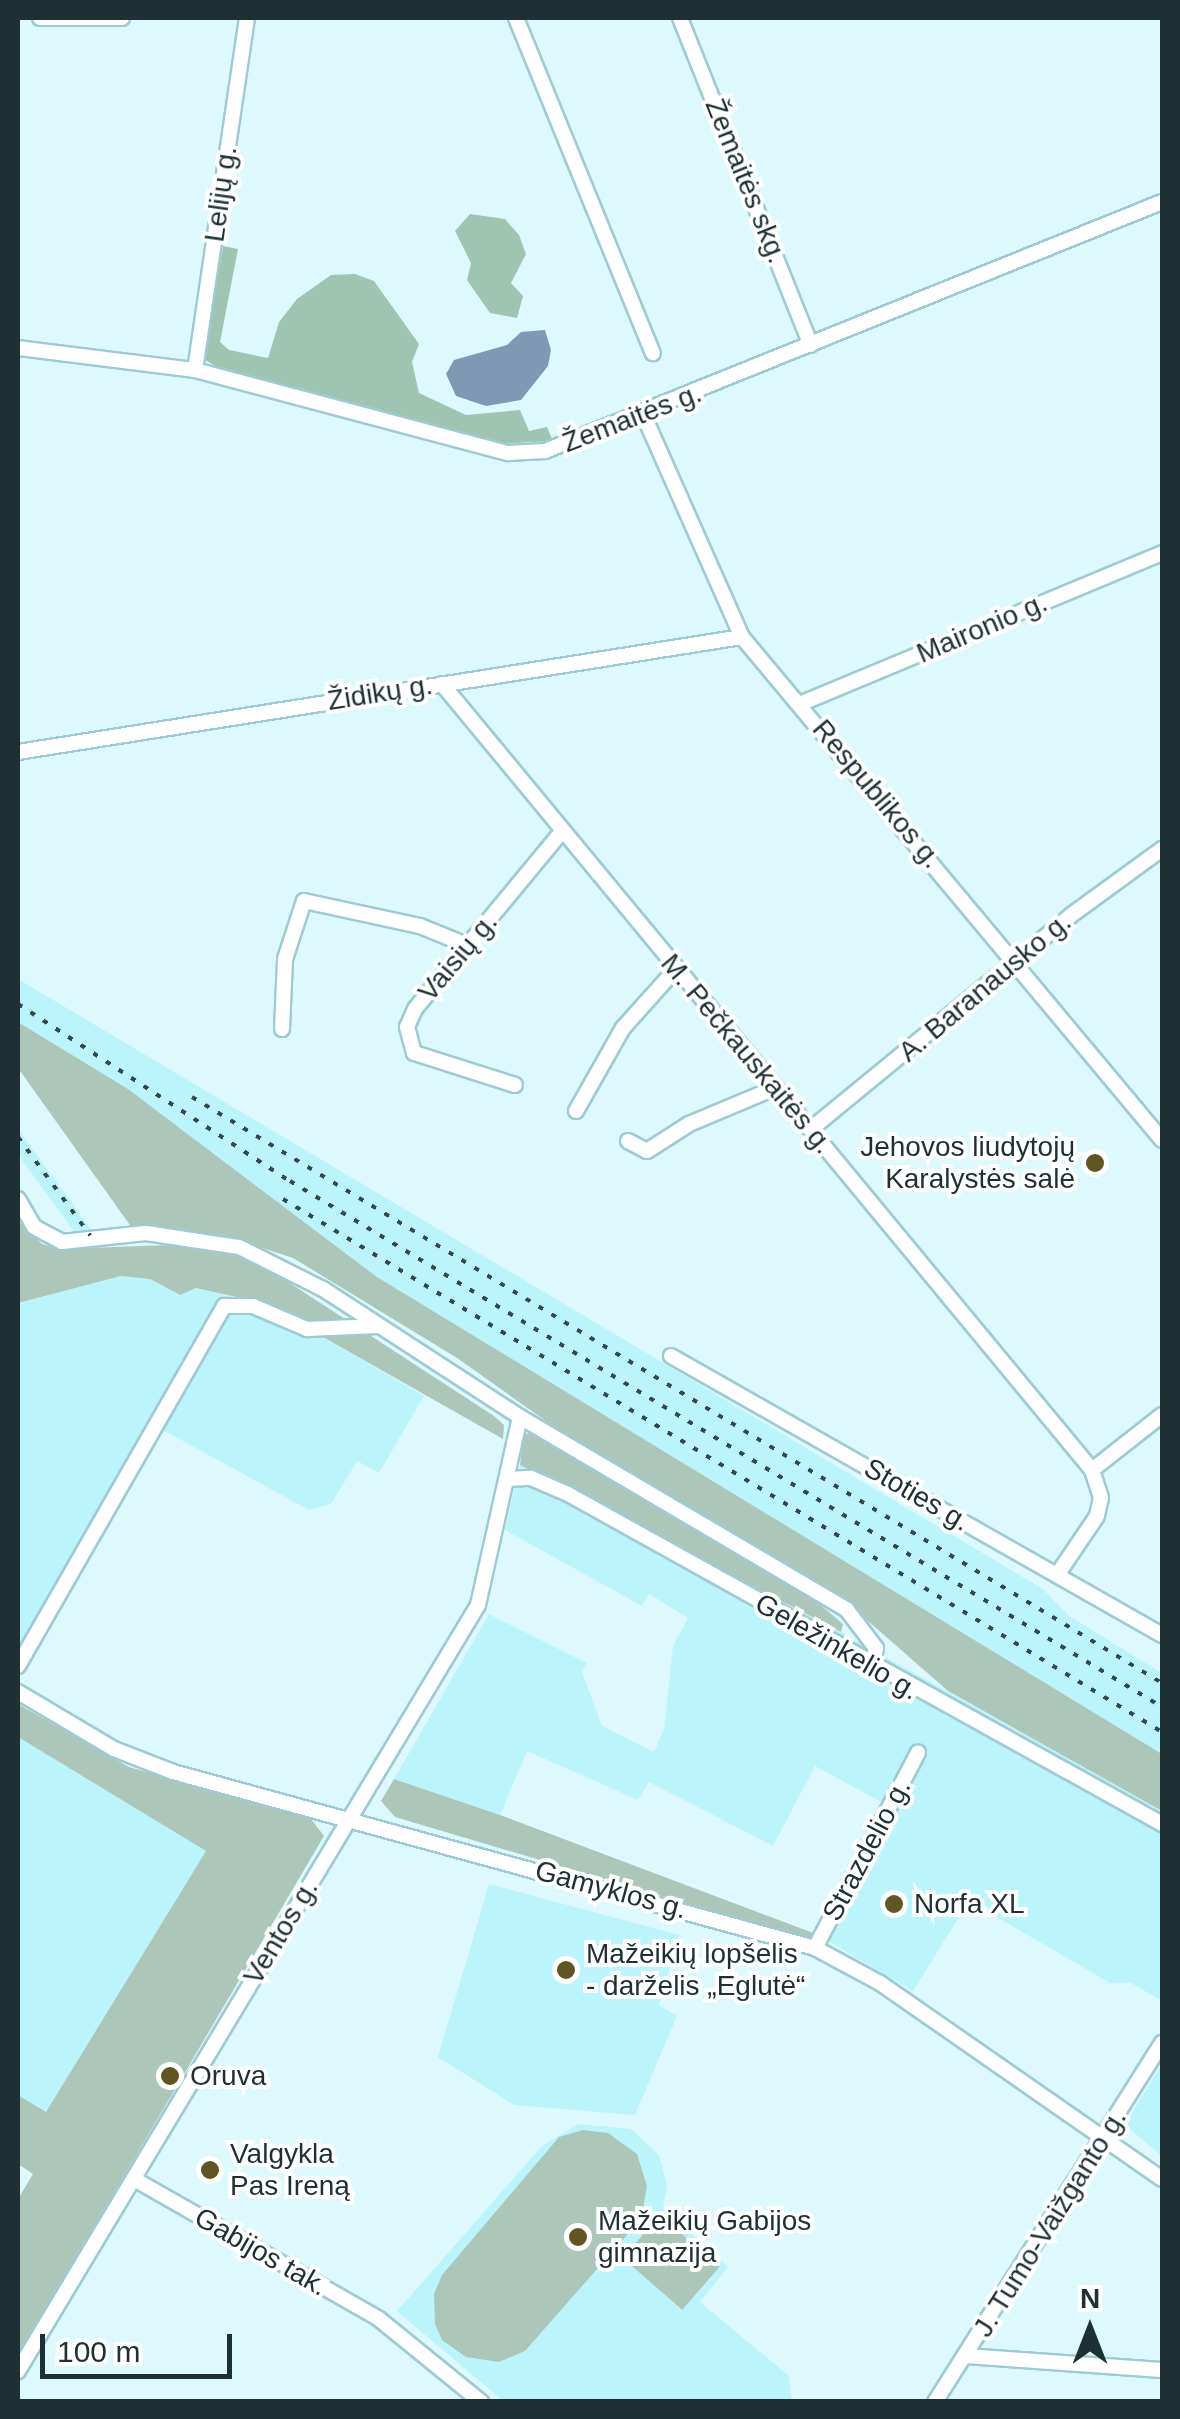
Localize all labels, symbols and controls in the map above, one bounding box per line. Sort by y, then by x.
street label: Žemaitės skg. [698,94,794,268]
street label: Lelijų g. [198,144,244,244]
street label: Žemaitės g. [558,376,706,460]
street label: Maironio g. [912,585,1052,671]
street label: Židikų g. [325,668,435,718]
street label: Respublikos g. [805,713,949,875]
street label: A. Baranausko g. [892,905,1078,1069]
street label: Vaisių g. [411,906,505,1008]
street label: M. Pečkauskaitės g. [654,947,840,1161]
place label: Jehovos liudytojų Karalystės salė [860,1130,1075,1196]
marker: Jehovos liudytojų Karalystės salė [1084,1152,1106,1174]
street label: Stoties g. [858,1451,976,1539]
street label: Geležinkelio g. [749,1587,925,1707]
street label: Strazdelio g. [816,1773,918,1927]
street label: Gamyklos g. [532,1854,690,1926]
street label: Ventos g. [237,1873,325,1991]
place label: Norfa XL [914,1887,1024,1921]
marker: Norfa XL [883,1893,905,1915]
place label: Mažeikių lopšelis - darželis „Eglutė“ [586,1937,805,2003]
marker: Mažeikių lopšelis - darželis „Eglutė“ [555,1959,577,1981]
place label: Oruva [190,2059,266,2093]
marker: Oruva [159,2065,181,2087]
street label: J. Tumo-Vaižganto g. [966,2103,1134,2343]
place label: Valgykla Pas Ireną [230,2137,350,2203]
marker: Valgykla Pas Ireną [199,2159,221,2181]
street label: Gabijos tak. [189,2200,333,2304]
place label: Mažeikių Gabijos gimnazija [598,2204,811,2270]
marker: Mažeikių Gabijos gimnazija [567,2226,589,2248]
north arrow [1040,2279,1140,2379]
text: N [1080,2283,1100,2314]
scale bar [45,2314,238,2376]
text: 100 m [57,2335,140,2368]

